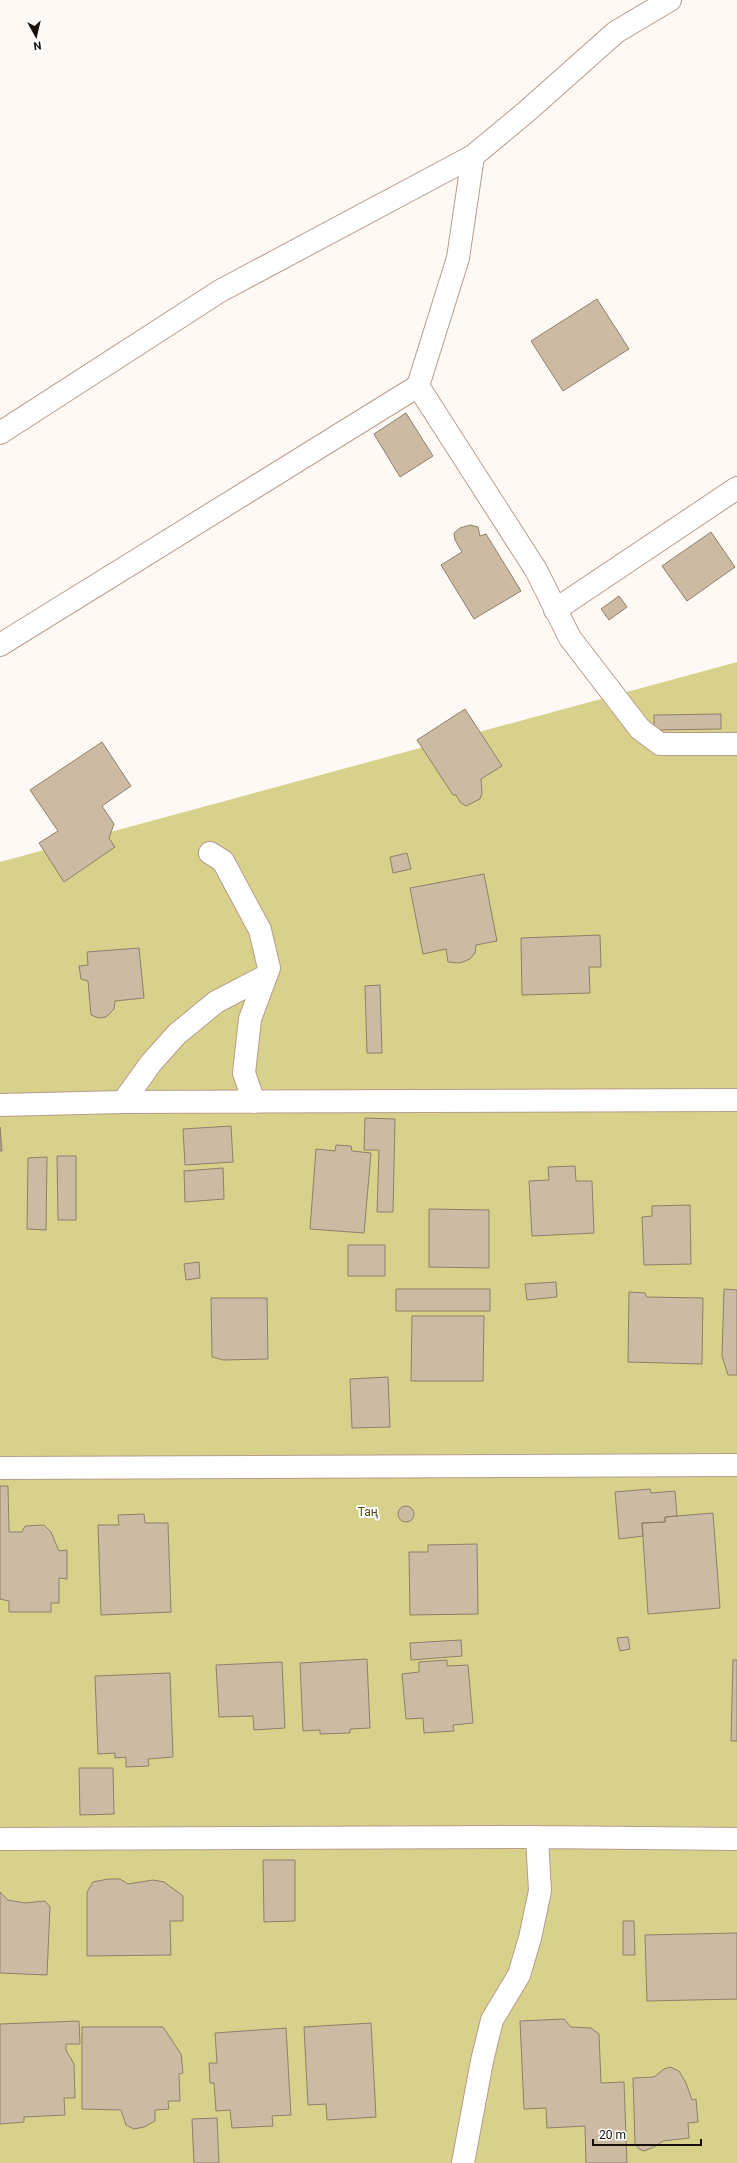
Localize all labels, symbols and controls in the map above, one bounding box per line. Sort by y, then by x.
north arrow [16,16,56,56]
text: N [32,38,42,52]
park label: Таң [358,1505,378,1519]
scale bar [593,2121,701,2147]
text: 20 m [599,2128,626,2142]

